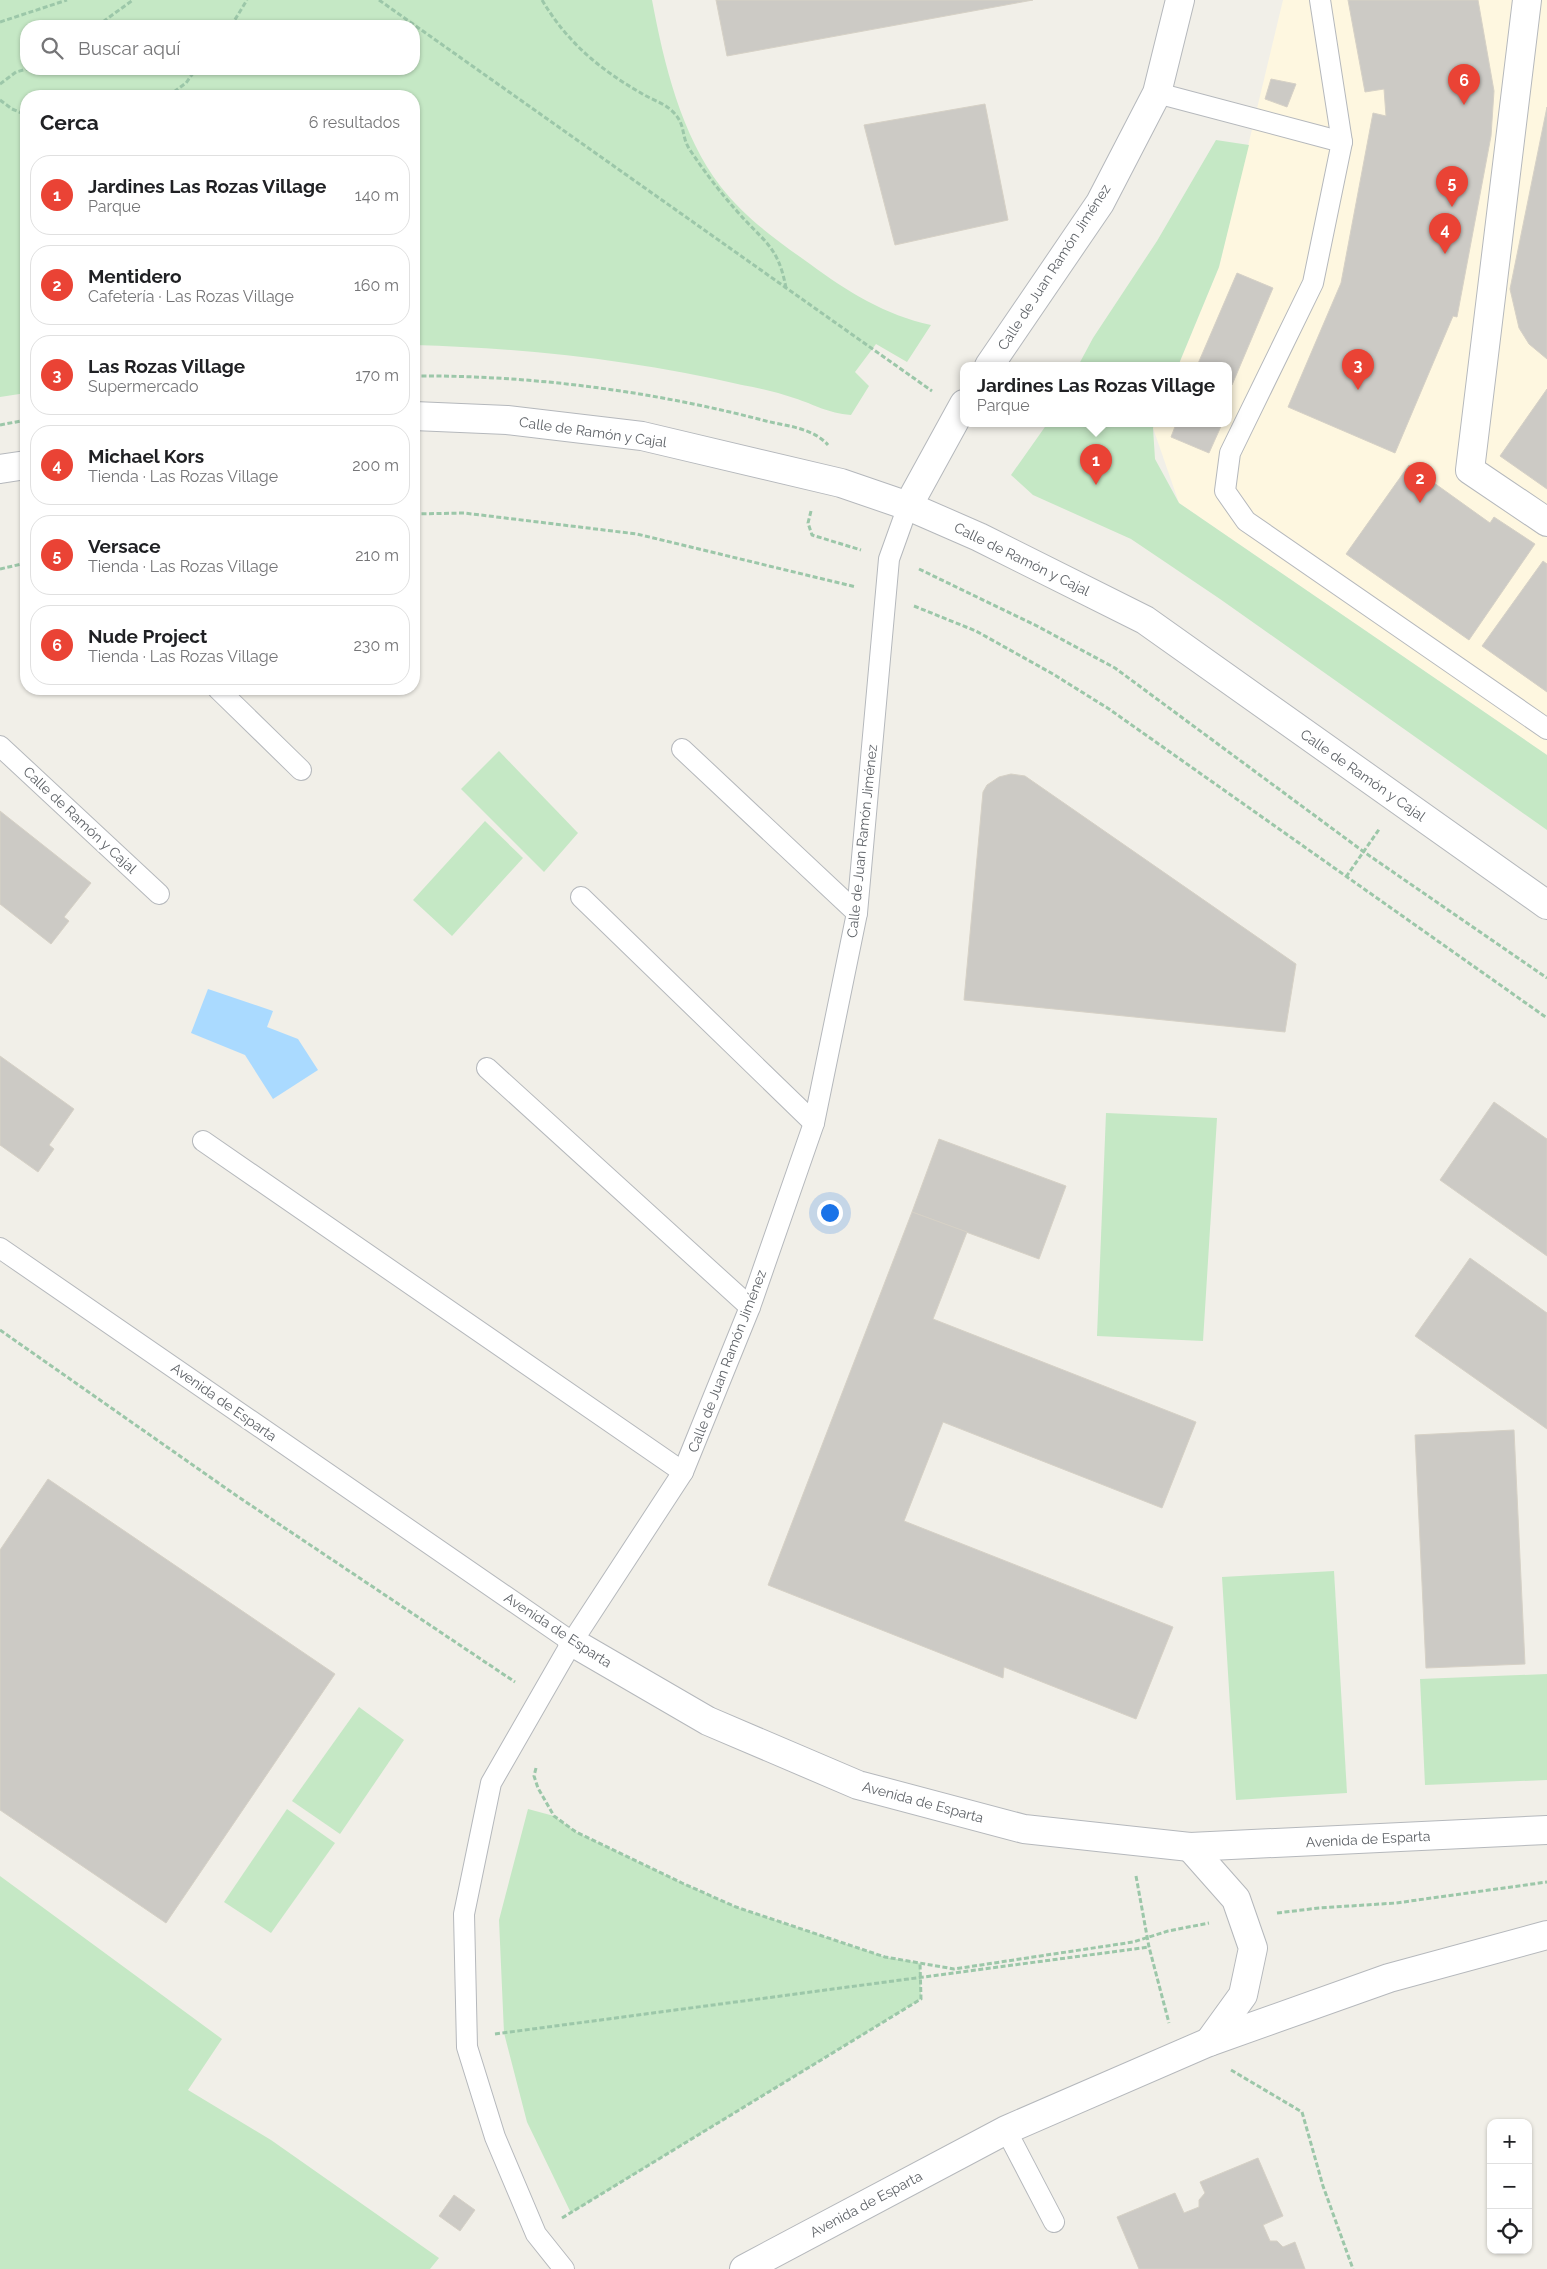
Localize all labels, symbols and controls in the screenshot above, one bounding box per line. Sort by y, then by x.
search box [20,20,420,75]
icon: search [38,34,66,62]
text: Buscar aquí [78,37,180,59]
pin: 6 [1448,64,1480,105]
text: Cerca [40,110,99,135]
text: 6 resultados [309,113,400,132]
pin: 5 [1436,166,1468,207]
text: Jardines Las Rozas Village [88,175,326,197]
street label: Calle de Juan Ramón Jiménez [994,181,1114,353]
text: 1 [53,186,61,205]
text: 140 m [355,186,399,205]
text: Parque [88,197,141,216]
pin: 4 [1429,213,1461,254]
text: Mentidero [88,265,182,287]
text: 2 [52,276,62,295]
text: 160 m [354,276,399,295]
text: Cafetería · Las Rozas Village [88,287,294,306]
pin: 3 [1342,349,1374,390]
text: Las Rozas Village [88,355,245,377]
popup [960,362,1232,427]
text: 3 [53,366,61,385]
text: 170 m [355,366,399,385]
text: Jardines Las Rozas Village [977,374,1215,396]
text: Supermercado [88,377,199,396]
text: Parque [977,396,1030,415]
street label: Calle de Ramón y Cajal [518,414,668,450]
pin: 1 [1080,444,1112,485]
text: Michael Kors [88,445,204,467]
text: 4 [52,456,62,475]
text: 200 m [352,456,399,475]
pin: 2 [1404,462,1436,503]
text: Tienda · Las Rozas Village [88,467,278,486]
street label: Calle de Ramón y Cajal [952,519,1093,599]
text: Versace [88,535,161,557]
text: 5 [53,546,61,565]
text: 210 m [355,546,399,565]
text: Tienda · Las Rozas Village [88,557,278,576]
text: Nude Project [88,625,207,647]
text: 6 [52,636,62,655]
text: 230 m [354,636,399,655]
text: Tienda · Las Rozas Village [88,647,278,666]
street label: Calle de Ramón y Cajal [1297,726,1429,824]
street label: Calle de Juan Ramón Jiménez [844,743,880,938]
street label: Calle de Ramón y Cajal [20,763,140,877]
your location [817,1200,843,1226]
street label: Calle de Juan Ramón Jiménez [685,1267,769,1455]
street label: Avenida de Esparta [168,1360,280,1444]
street label: Avenida de Esparta [501,1589,615,1671]
street label: Avenida de Esparta [861,1778,985,1826]
street label: Avenida de Esparta [1305,1828,1431,1850]
map controls [1487,2119,1532,2254]
button: + [1487,2119,1532,2164]
button: − [1487,2164,1532,2209]
street label: Avenida de Esparta [807,2168,925,2240]
button: locate [1487,2209,1532,2254]

